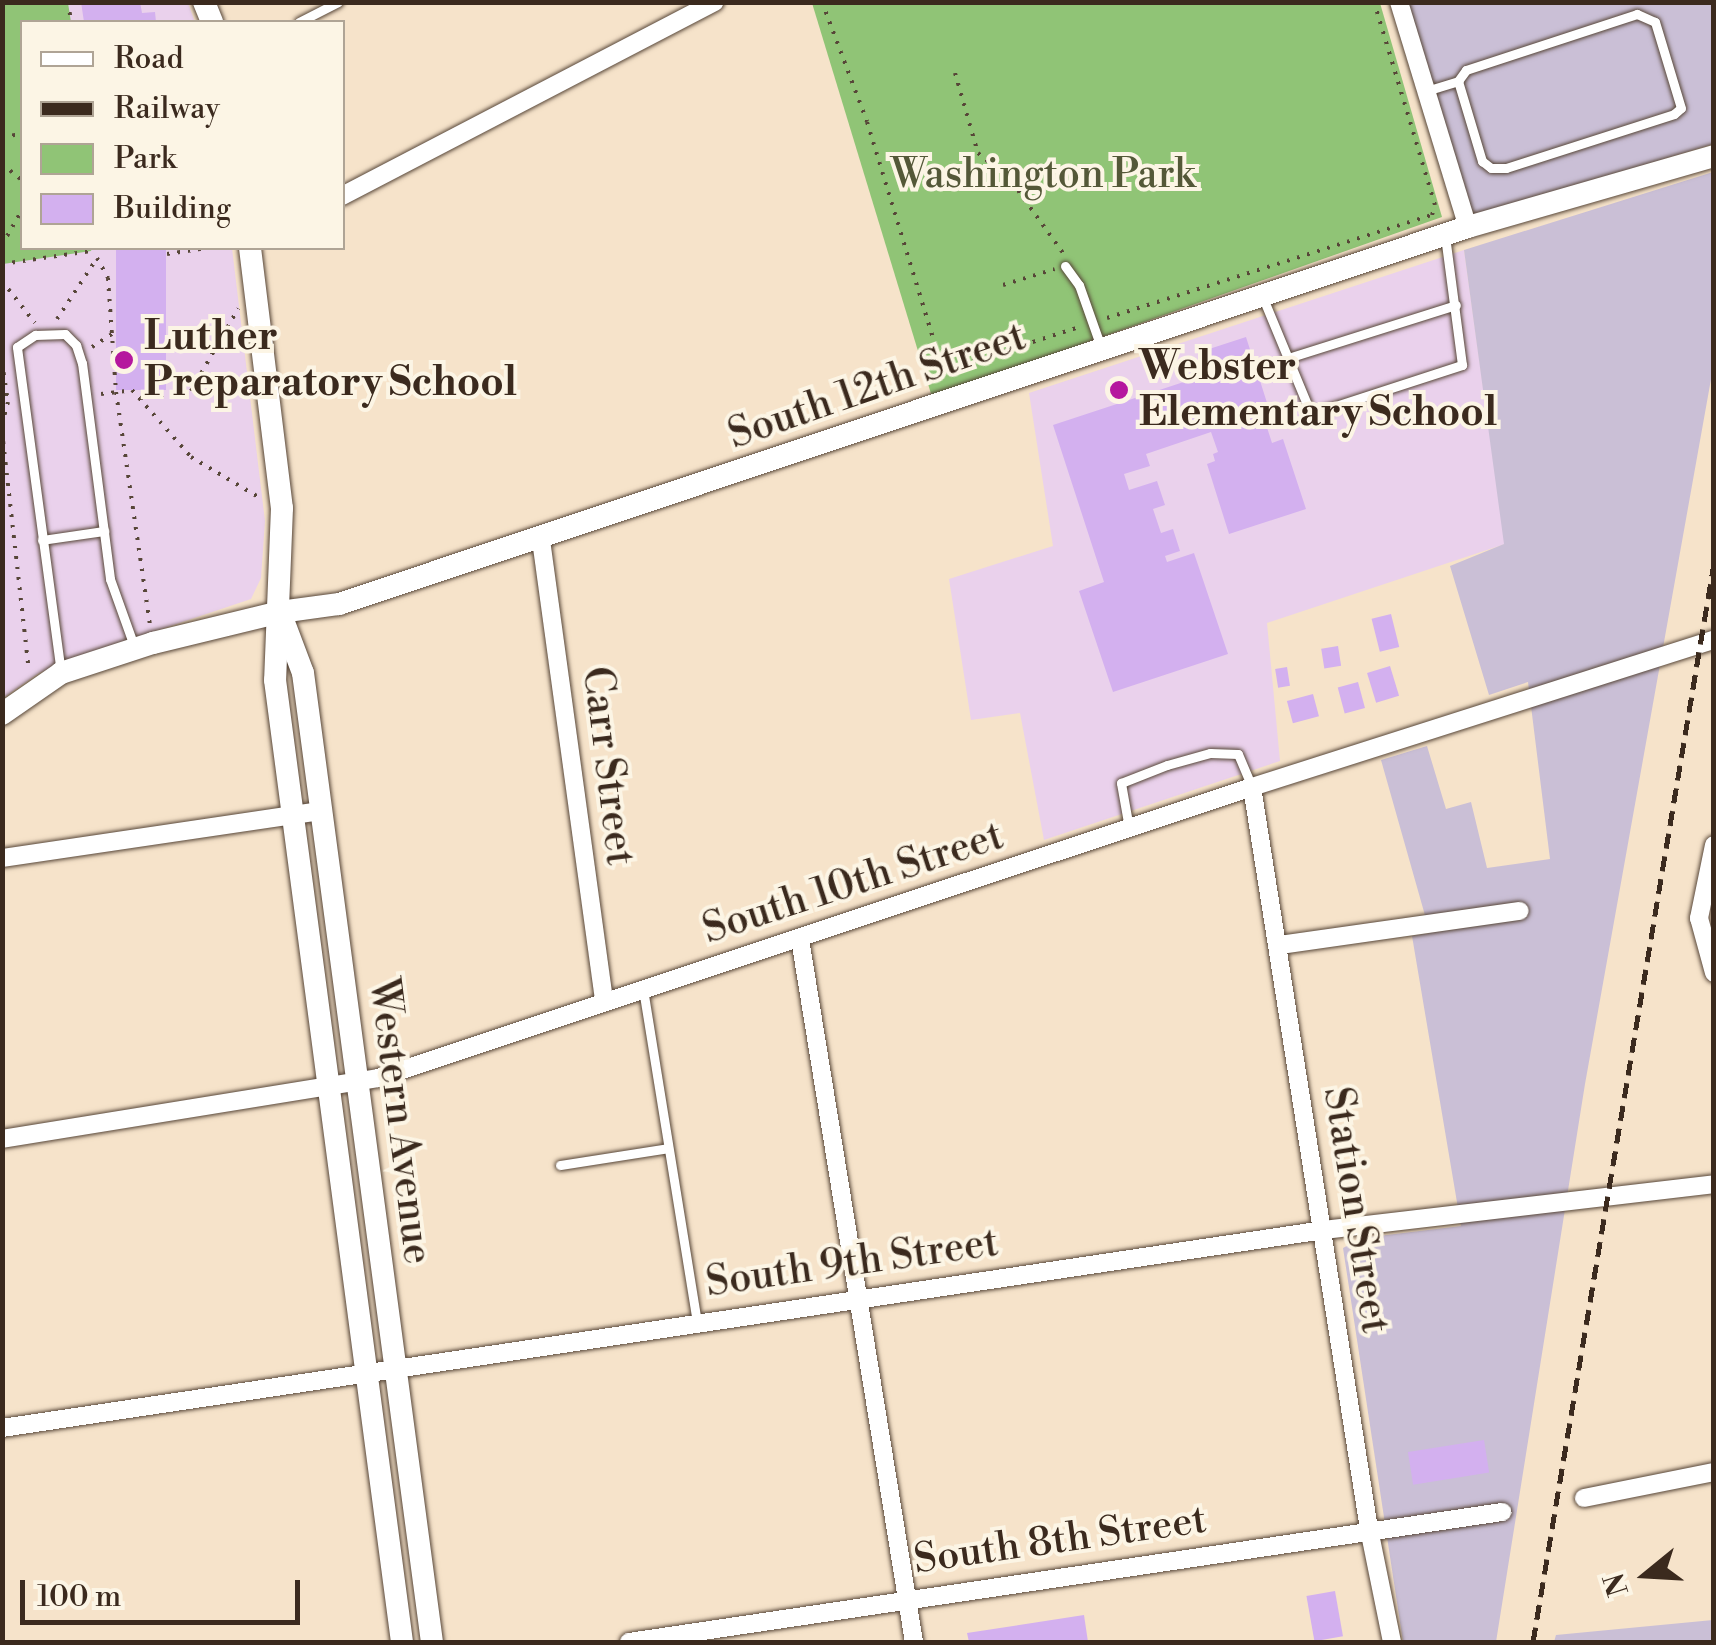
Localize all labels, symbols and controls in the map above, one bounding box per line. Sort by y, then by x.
legend [20,20,345,250]
text: Road [114,40,184,78]
text: Railway [114,90,220,128]
text: Park [114,140,176,178]
park label: Washington Park [891,151,1195,199]
text: Building [114,190,231,228]
place label: Luther Preparatory School [144,313,517,407]
street label: South 12th Street [722,313,1032,459]
place label: Webster Elementary School [1139,343,1497,437]
marker: Luther Preparatory School [113,349,135,371]
marker: Webster Elementary School [1108,379,1130,401]
street label: Carr Street [572,664,644,868]
street label: South 10th Street [697,812,1009,954]
street label: Western Avenue [359,975,441,1267]
street label: Station Street [1313,1083,1399,1337]
street label: South 9th Street [703,1219,1001,1307]
street label: South 8th Street [911,1496,1209,1584]
north arrow [1596,1525,1696,1625]
scale bar [25,1560,305,1622]
text: N [1597,1568,1637,1600]
text: 100 m [37,1578,121,1616]

